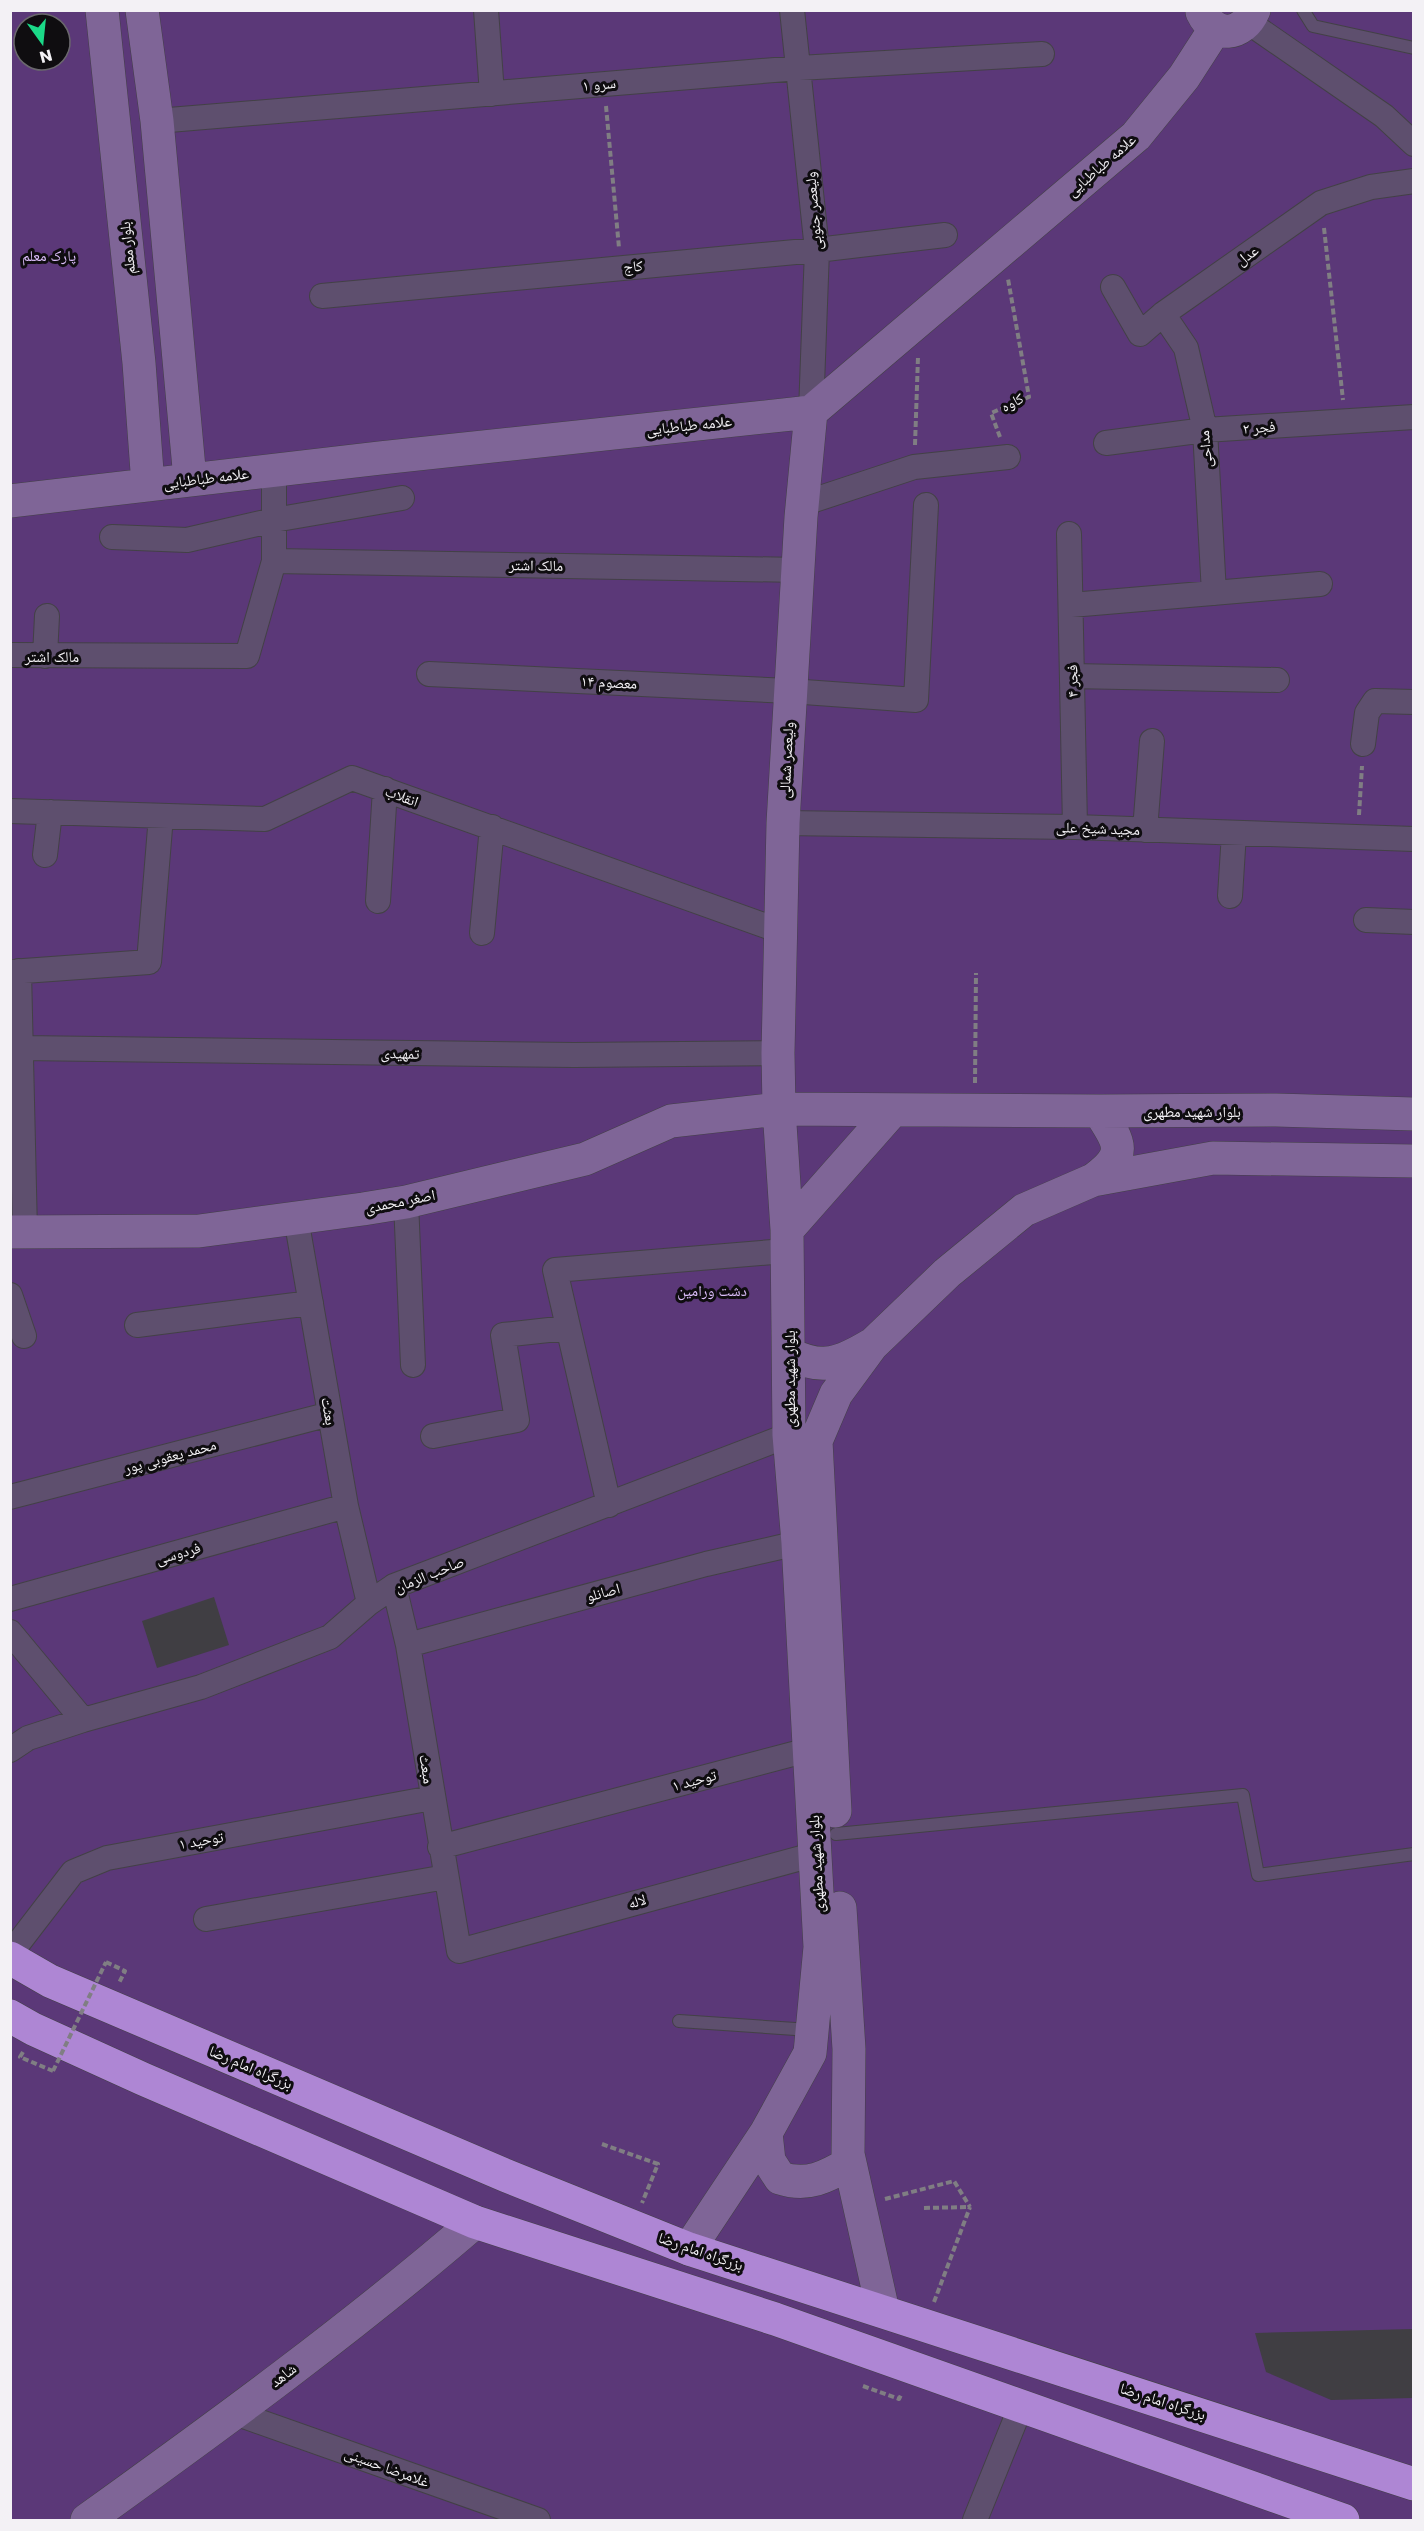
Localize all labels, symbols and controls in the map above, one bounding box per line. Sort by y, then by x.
north arrow [12,12,72,72]
text: N [37,43,55,69]
street label: سرو ۱ [581,72,617,96]
street label: علامه طباطبایی [1062,129,1141,201]
street label: ولیعصر جنوبی [799,171,827,251]
street label: بلوار معلم [114,221,140,275]
street label: عدل [1231,239,1263,270]
park label: پارک معلم [22,245,76,266]
street label: کاج [622,255,644,277]
street label: کاوه [997,387,1027,417]
street label: علامه طباطبایی [645,410,733,440]
street label: فجر ۲ [1242,415,1276,439]
street label: مداحی [1193,429,1217,469]
street label: علامه طباطبایی [162,462,250,494]
street label: مالک اشتر [508,554,564,576]
street label: مالک اشتر [24,646,79,667]
street label: فجر ۴ [1061,664,1083,698]
street label: ۱۴ معصوم [580,670,638,694]
street label: ولیعصر شمالی [774,721,798,799]
street label: انقلاب [382,780,422,812]
street label: مجید شیخ علی [1056,816,1141,840]
street label: تمهیدی [380,1042,420,1064]
street label: بلوار شهید مطهری [1143,1101,1241,1122]
street label: اصغر محمدی [363,1184,437,1218]
park label: دشت ورامین [677,1280,747,1301]
street label: بلوار شهید مطهری [779,1330,800,1428]
street label: بعثت [316,1395,342,1427]
street label: محمد یعقوبی پور [121,1434,219,1479]
street label: فردوسی [153,1537,203,1569]
street label: صاحب الزمان [391,1550,467,1598]
street label: اصانلو [584,1577,622,1607]
street label: مبعث [414,1753,440,1785]
street label: توحید ۱ [670,1764,719,1796]
street label: بلوار شهید مطهری [803,1815,829,1913]
street label: توحید ۱ [177,1826,226,1854]
street label: لاله [626,1888,648,1914]
street label: بزرگراه امام رضا [206,2040,296,2094]
street label: بزرگراه امام رضا [656,2227,746,2275]
street label: شاهد [265,2358,301,2392]
street label: بزرگراه امام رضا [1117,2377,1209,2425]
street label: غلامرضا حسینی [342,2442,433,2492]

